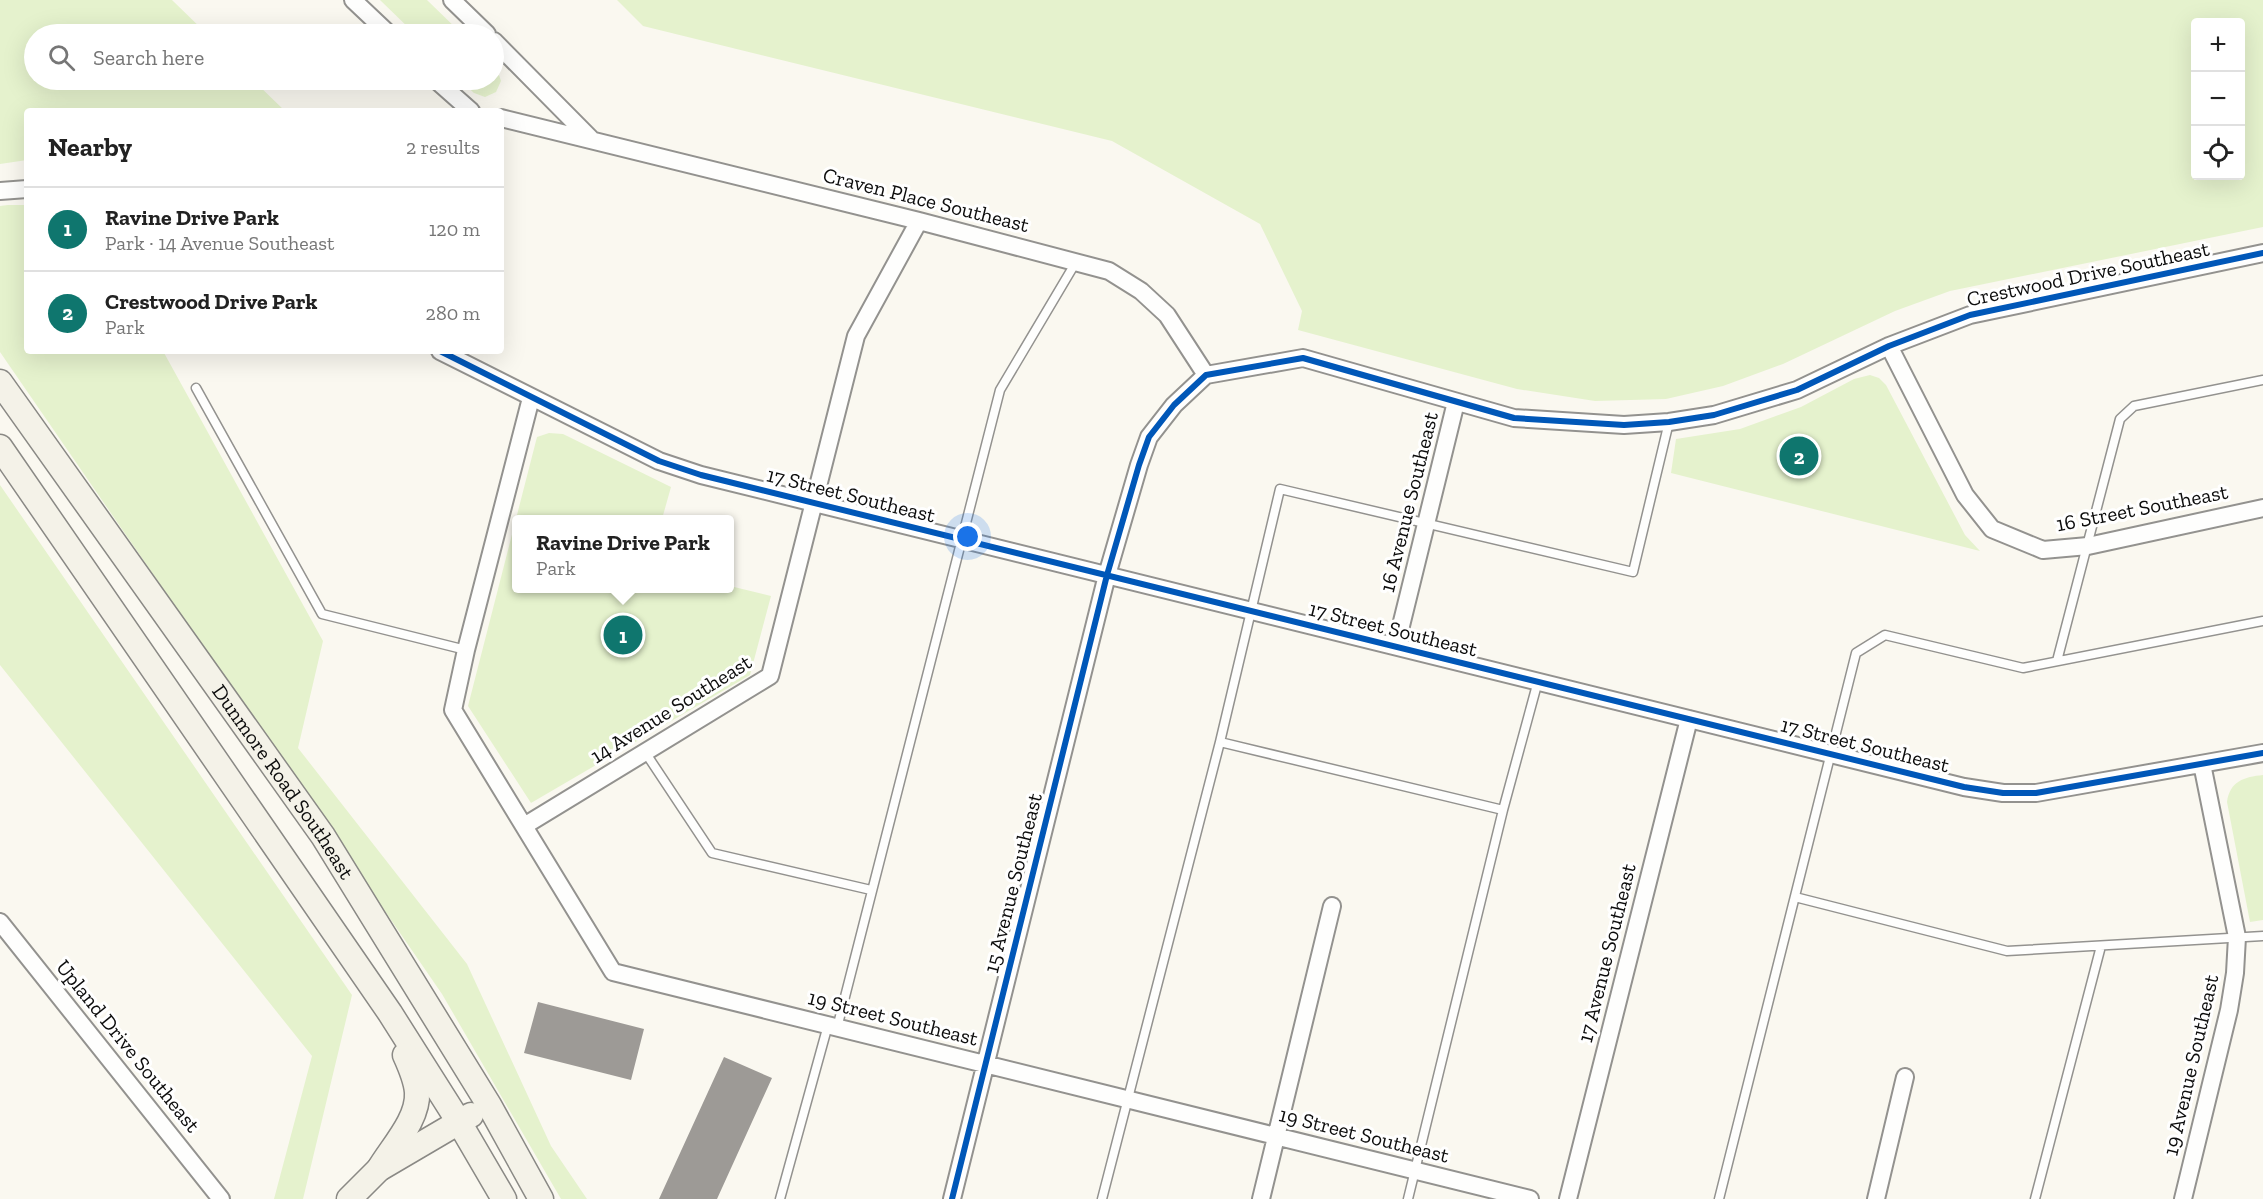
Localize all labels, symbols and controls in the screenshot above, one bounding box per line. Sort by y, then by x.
map controls [2191,18,2245,180]
button: + [2191,18,2245,72]
search box [24,24,504,90]
icon: search [45,41,78,74]
text: Search here [93,44,204,71]
button: − [2191,72,2245,126]
button: locate [2191,126,2245,180]
text: Nearby [48,131,132,163]
text: 2 results [406,135,480,159]
street label: Craven Place Southeast [820,162,1032,237]
text: Ravine Drive Park [105,204,279,231]
text: 1 [63,217,72,241]
text: 120 m [429,217,480,241]
text: Park · 14 Avenue Southeast [105,231,334,255]
street label: Crestwood Drive Southeast [1964,236,2212,311]
text: Crestwood Drive Park [105,288,318,315]
text: 2 [62,301,73,325]
text: 280 m [426,301,480,325]
text: Park [105,315,145,339]
street label: 16 Avenue Southeast [1374,409,1443,595]
pin: 2 [1780,434,1818,478]
street label: 17 Street Southeast [764,461,938,528]
street label: 16 Street Southeast [2054,479,2230,536]
popup [512,515,734,593]
your location [953,522,982,551]
text: Ravine Drive Park [536,529,710,556]
text: Park [536,556,576,580]
street label: 17 Street Southeast [1306,595,1480,662]
pin: 1 [604,612,642,658]
street label: 14 Avenue Southeast [586,649,756,768]
street label: Dunmore Road Southeast [207,679,360,884]
street label: 17 Street Southeast [1778,711,1952,778]
street label: 15 Avenue Southeast [978,790,1047,975]
street label: 17 Avenue Southeast [1572,861,1641,1045]
street label: Upland Drive Southeast [51,954,206,1137]
street label: 19 Avenue Southeast [2158,972,2224,1158]
street label: 19 Street Southeast [805,984,981,1051]
street label: 19 Street Southeast [1276,1101,1452,1168]

